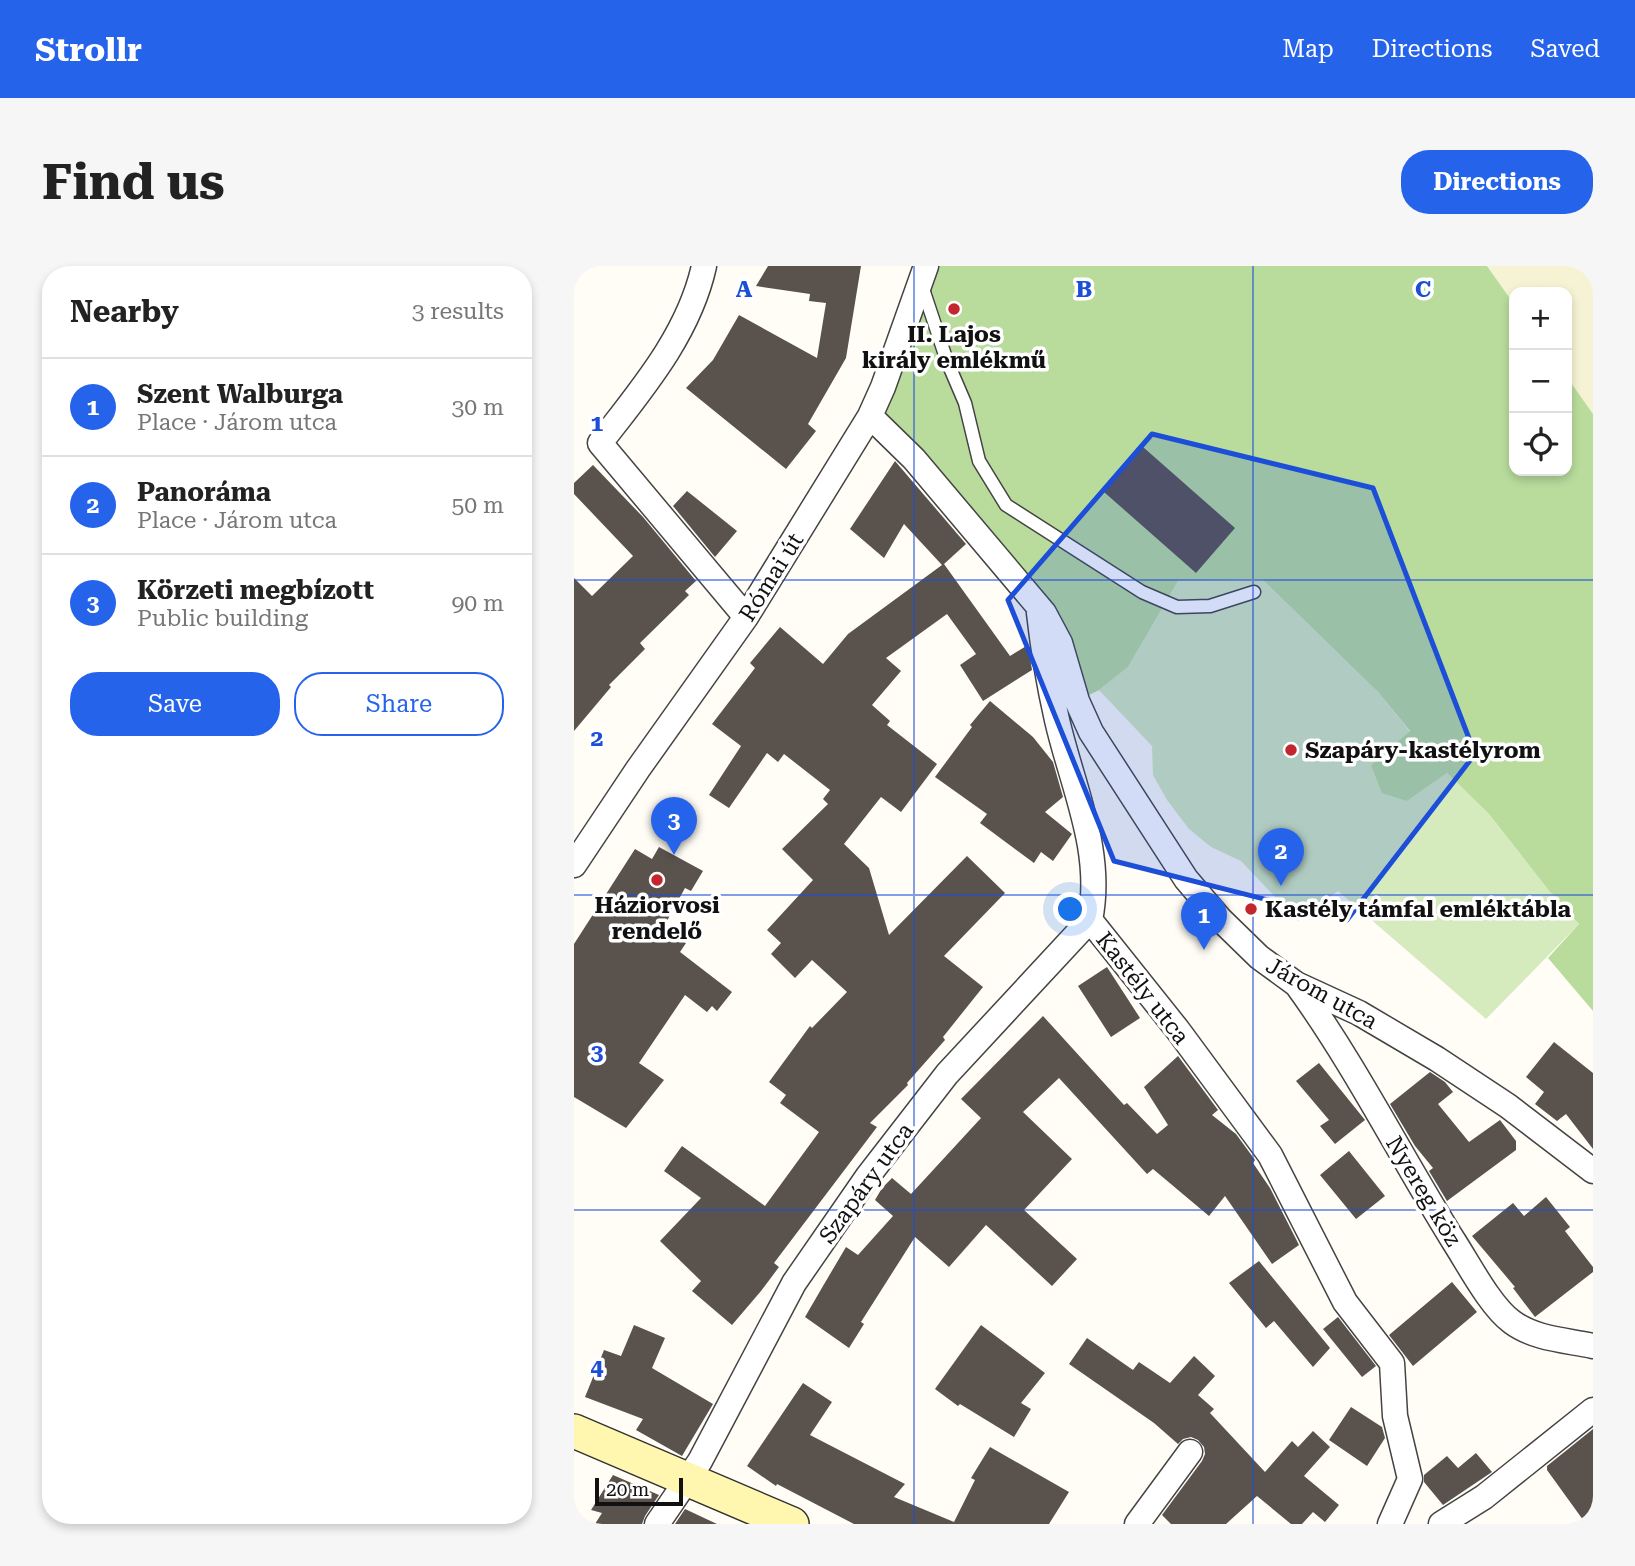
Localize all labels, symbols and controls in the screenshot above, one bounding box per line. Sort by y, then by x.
text: Strollr [35,30,142,69]
text: Map [1282,35,1334,63]
text: Directions [1372,35,1492,63]
text: Saved [1530,35,1600,63]
button: Directions [1401,150,1593,214]
text: Find us [42,154,225,211]
text: A [736,276,753,303]
text: B [1076,276,1092,303]
text: C [1415,276,1431,303]
map controls [1509,287,1572,476]
button: + [1509,287,1572,350]
text: Nearby [70,294,179,329]
text: 3 results [412,298,504,325]
marker: II. Lajos király emlékmű [946,301,962,317]
place label: II. Lajos király emlékmű [862,321,1046,374]
button: − [1509,350,1572,413]
text: Szent Walburga [137,379,343,409]
text: 1 [87,394,99,421]
text: 30 m [451,394,504,421]
text: Place · Járom utca [137,409,337,436]
text: 1 [591,410,604,437]
button: locate [1509,413,1572,476]
text: Panoráma [137,477,271,507]
text: 2 [87,492,99,519]
text: 50 m [451,492,504,519]
text: Place · Járom utca [137,507,337,534]
street label: Római út [734,528,809,627]
text: Körzeti megbízott [137,575,374,605]
text: 3 [87,590,99,617]
text: 90 m [451,590,504,617]
text: Public building [137,605,308,632]
button: Save [70,672,280,736]
button: Share [294,672,504,736]
text: 2 [591,725,603,752]
place label: Szapáry-kastélyrom [1305,737,1541,764]
marker: Szapáry-kastélyrom [1283,742,1299,758]
pin: 3 [651,797,697,855]
pin: 2 [1258,828,1304,886]
marker: Háziorvosi rendelő [649,872,665,888]
place label: Háziorvosi rendelő [594,892,720,945]
your location [1053,892,1087,926]
pin: 1 [1181,892,1227,950]
place label: Kastély támfal emléktábla [1265,896,1571,923]
marker: Kastély támfal emléktábla [1243,901,1259,917]
street label: Kastély utca [1090,927,1195,1050]
street label: Járom utca [1261,952,1383,1035]
text: 3 [591,1039,604,1066]
street label: Szapáry utca [814,1117,919,1249]
street label: Nyereg köz [1380,1131,1467,1251]
text: 4 [591,1354,604,1381]
scale bar [595,1475,682,1507]
text: 20 m [606,1478,649,1501]

